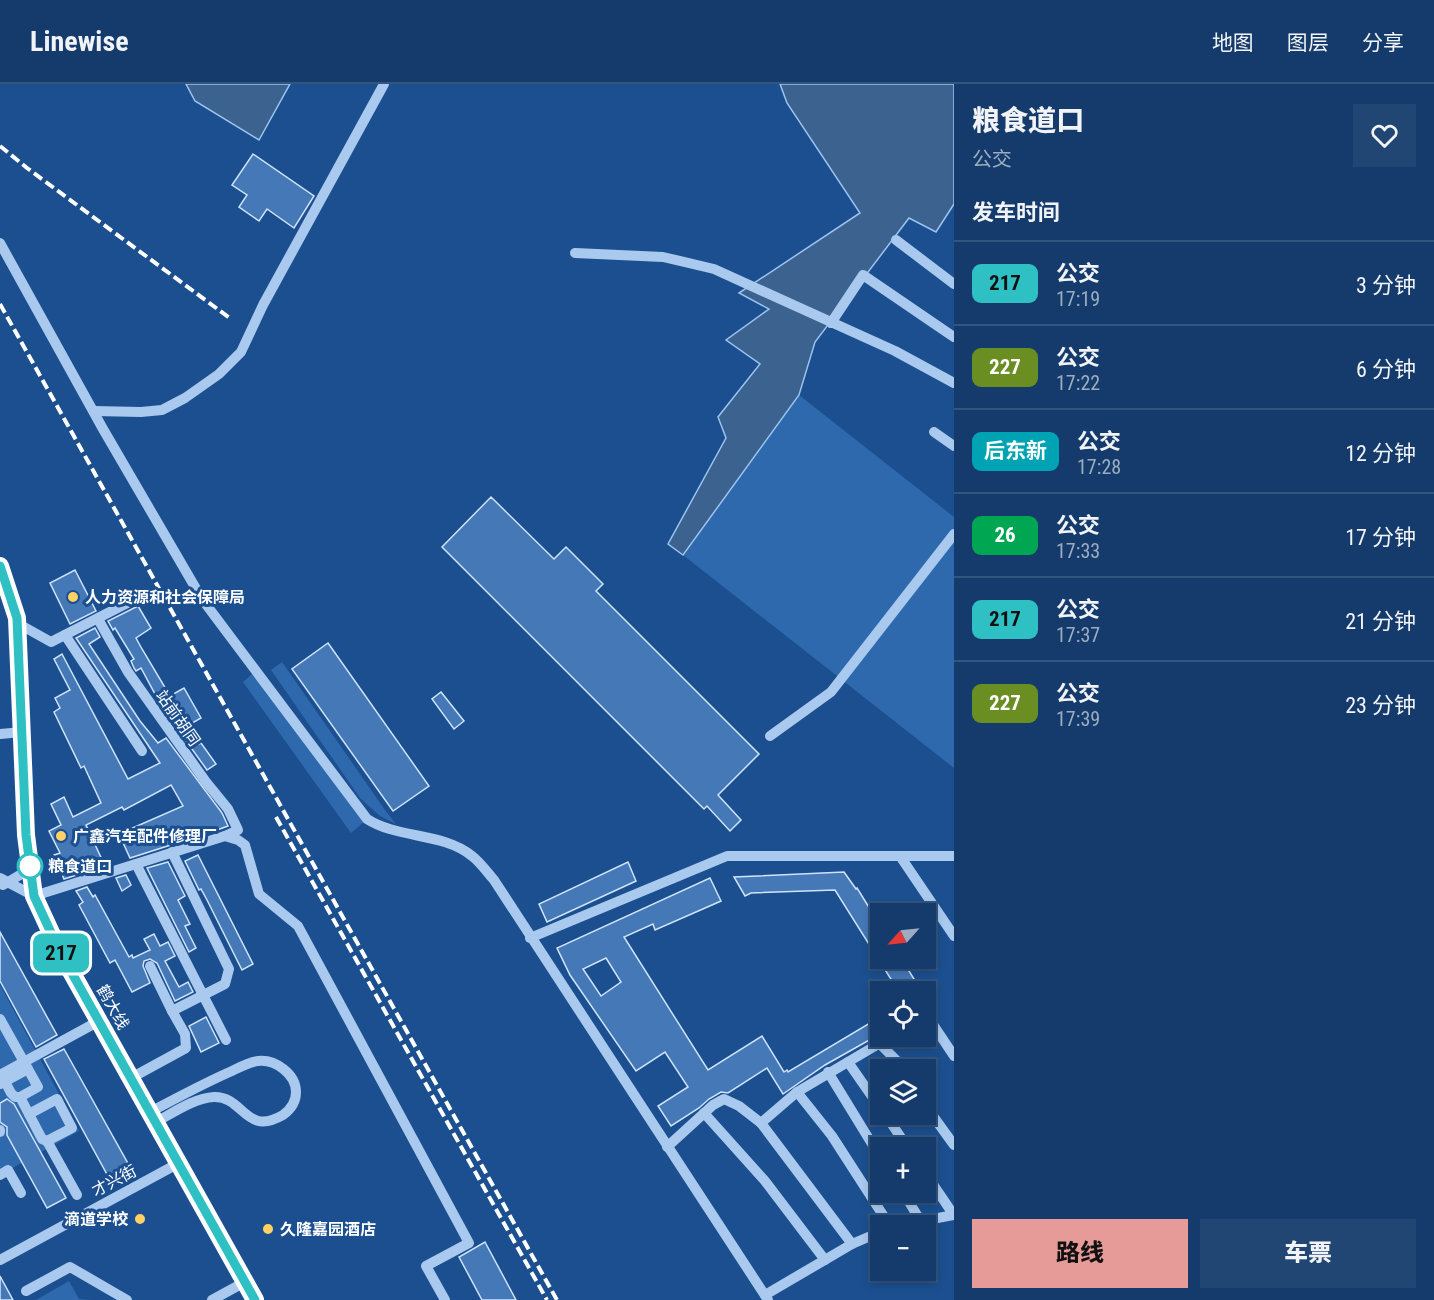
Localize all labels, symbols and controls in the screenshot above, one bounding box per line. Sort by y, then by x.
text: Linewise [30,25,129,58]
text: 地图 [1212,31,1254,55]
text: 图层 [1287,31,1329,55]
text: 分享 [1362,31,1404,55]
text: 粮食道口 [972,104,1084,137]
button: heart [1353,104,1416,167]
text: 公交 [972,147,1012,171]
text: 发车时间 [972,200,1060,225]
text: 公交 [1056,261,1100,286]
text: 217 [989,271,1021,295]
text: 3 分钟 [1356,273,1416,298]
text: 17:19 [1056,287,1100,311]
text: 公交 [1056,345,1100,370]
text: 227 [989,355,1021,379]
text: 6 分钟 [1356,357,1416,382]
text: 17:22 [1056,371,1100,395]
text: 公交 [1077,429,1121,454]
text: 后东新 [984,439,1047,463]
text: 12 分钟 [1345,441,1416,466]
text: 17:28 [1077,455,1121,479]
text: 公交 [1056,513,1100,538]
text: 26 [994,523,1016,547]
text: 17 分钟 [1345,525,1416,550]
text: 17:33 [1056,539,1100,563]
place label: 人力资源和社会保障局 [85,588,245,607]
marker: 人力资源和社会保障局 [66,590,80,604]
text: 公交 [1056,597,1100,622]
text: 217 [989,607,1021,631]
text: 21 分钟 [1345,609,1416,634]
text: 17:37 [1056,623,1100,647]
text: 公交 [1056,681,1100,706]
street label: 站前胡同 [152,686,204,750]
text: 227 [989,691,1021,715]
text: 23 分钟 [1345,693,1416,718]
text: 17:39 [1056,707,1100,731]
place label: 广鑫汽车配件修理厂 [73,827,217,846]
marker: 广鑫汽车配件修理厂 [54,829,68,843]
marker: 粮食道口 [17,853,43,879]
place label: 粮食道口 [48,857,112,876]
north arrow [870,903,936,969]
map controls [870,903,936,1281]
line badge: 217 [26,934,95,972]
text: 217 [45,941,77,965]
street label: 鹤大线 [93,981,133,1033]
button: locate [870,981,936,1047]
button: layers [870,1059,936,1125]
button: + [870,1137,936,1203]
street label: 才兴街 [88,1161,140,1201]
place label: 滴道学校 [64,1210,129,1229]
marker: 滴道学校 [133,1212,147,1226]
button: − [870,1215,936,1281]
button: 路线 [972,1219,1188,1288]
button: 车票 [1200,1219,1416,1288]
place label: 久隆嘉园酒店 [280,1220,376,1239]
marker: 久隆嘉园酒店 [261,1222,275,1236]

